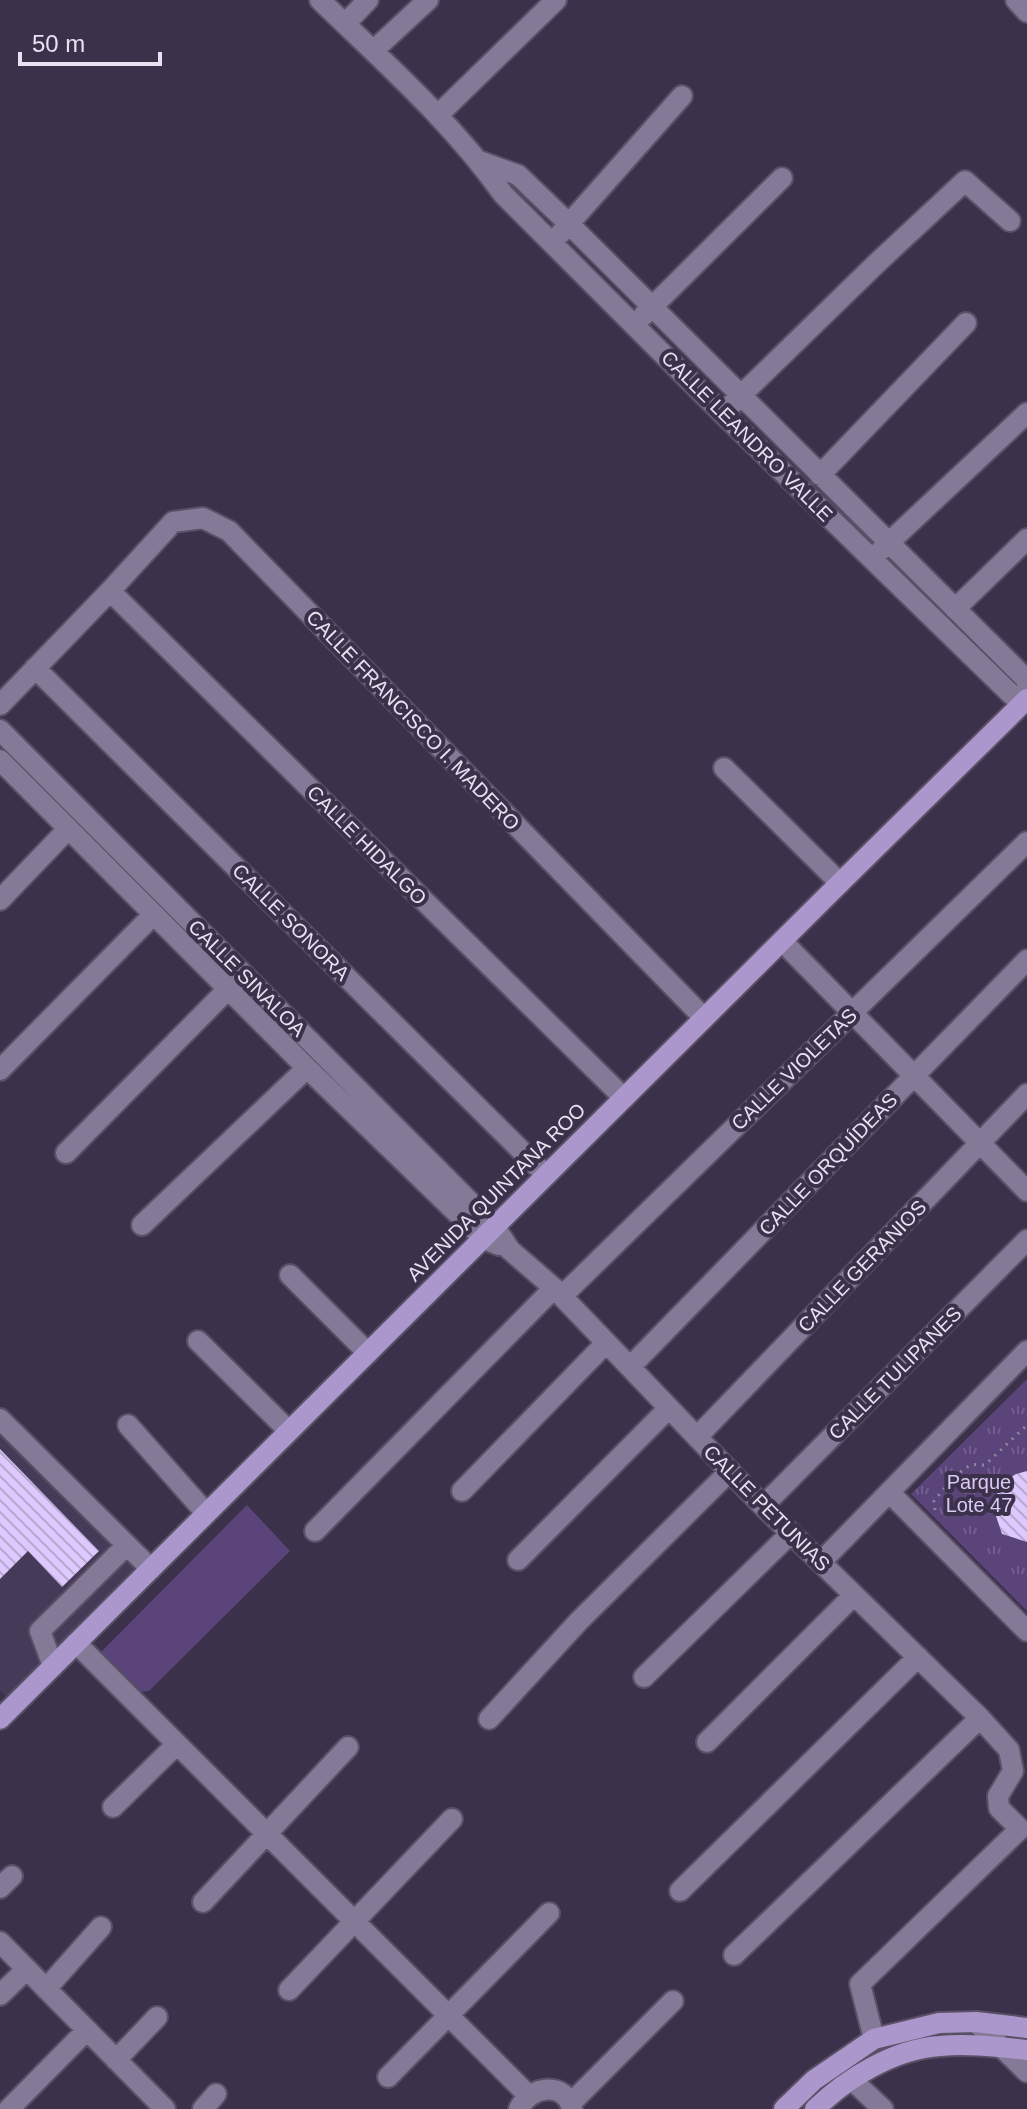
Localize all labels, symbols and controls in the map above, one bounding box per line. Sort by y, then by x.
scale bar [20,16,160,66]
text: 50 m [32,30,85,57]
street label: CALLE LEANDRO VALLE [657,346,837,526]
street label: CALLE FRANCISCO I. MADERO [302,606,524,834]
street label: CALLE HIDALGO [303,781,431,909]
street label: CALLE SONORA [228,859,354,985]
street label: CALLE SINALOA [184,915,310,1041]
street label: CALLE VIOLETAS [727,1004,861,1134]
street label: CALLE ORQUÍDEAS [754,1088,902,1240]
street label: AVENIDA QUINTANA ROO [402,1098,590,1286]
street label: CALLE GERANIOS [793,1196,931,1336]
street label: CALLE TULIPANES [824,1302,966,1444]
street label: CALLE PETUNIAS [699,1440,835,1576]
park label: Parque Lote 47 [946,1471,1012,1516]

